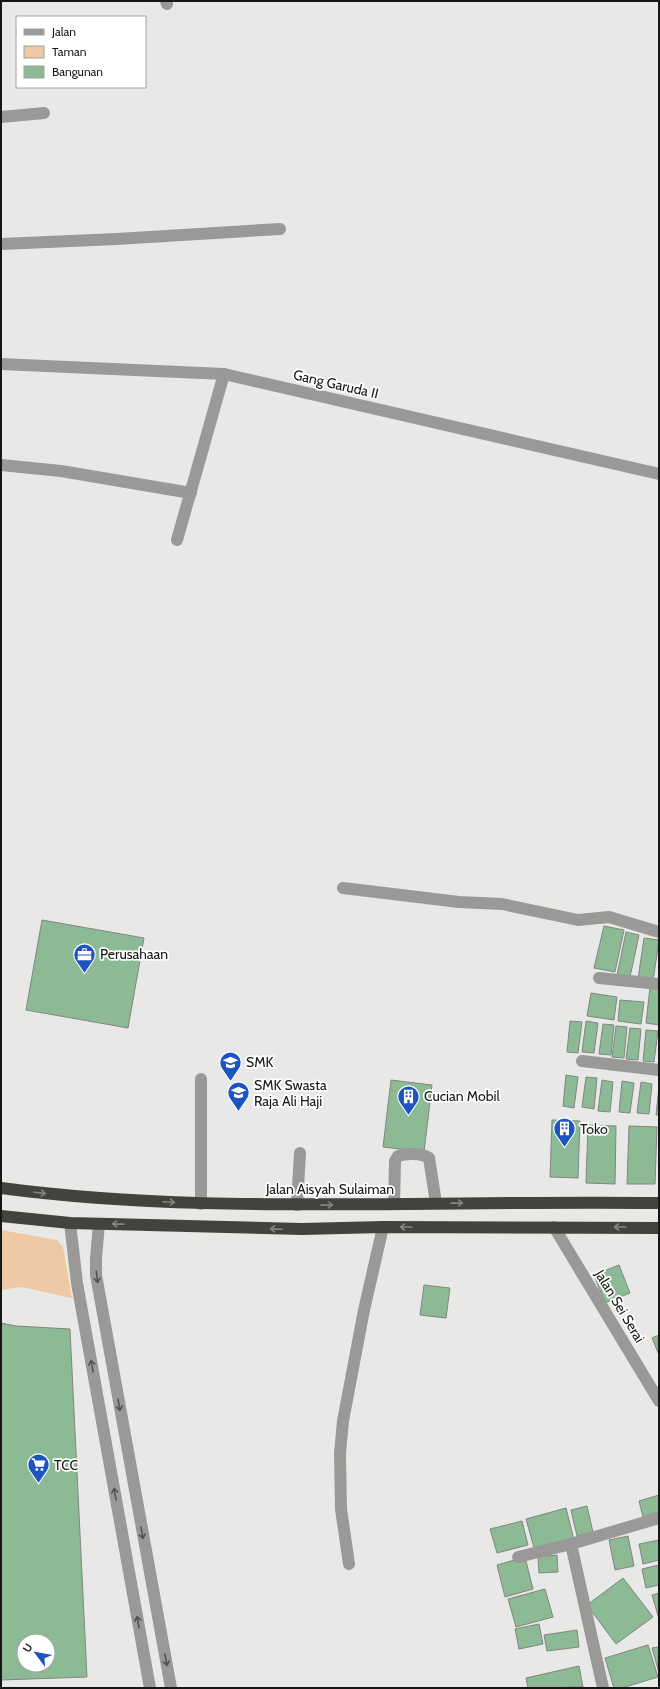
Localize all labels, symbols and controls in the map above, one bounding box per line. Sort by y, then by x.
legend [16,16,146,88]
text: Jalan [51,24,76,39]
text: Taman [52,44,87,59]
text: Bangunan [52,64,103,79]
street label: Gang Garuda II [292,365,380,403]
office icon: Perusahaan [72,941,98,974]
place label: Perusahaan [100,945,168,963]
school or university icon: SMK [217,1049,243,1082]
place label: SMK [246,1053,273,1071]
place label: SMK Swasta Raja Ali Haji [254,1076,327,1110]
school or university icon: SMK Swasta Raja Ali Haji [226,1080,252,1113]
building icon: Cucian Mobil [395,1083,421,1116]
place label: Cucian Mobil [424,1087,500,1105]
building icon: Toko [552,1116,578,1149]
place label: Toko [580,1120,608,1138]
street label: Jalan Aisyah Sulaiman [265,1180,394,1198]
one-way arrow [33,1189,46,1197]
one-way arrow [162,1199,175,1206]
one-way arrow [450,1199,463,1207]
one-way arrow [320,1201,333,1209]
one-way arrow [112,1220,125,1228]
one-way arrow [400,1223,413,1231]
one-way arrow [614,1223,627,1231]
one-way arrow [270,1225,283,1232]
street label: Jalan Sei Serai [591,1265,649,1346]
one-way arrow [93,1270,101,1283]
one-way arrow [88,1360,96,1373]
one-way arrow [115,1398,123,1411]
supermarket icon: TCC [26,1452,52,1485]
place label: TCC [54,1456,79,1474]
one-way arrow [111,1488,119,1501]
one-way arrow [138,1526,146,1539]
one-way arrow [134,1616,142,1629]
north arrow [16,1633,56,1673]
text: U [19,1641,36,1655]
one-way arrow [162,1654,170,1667]

